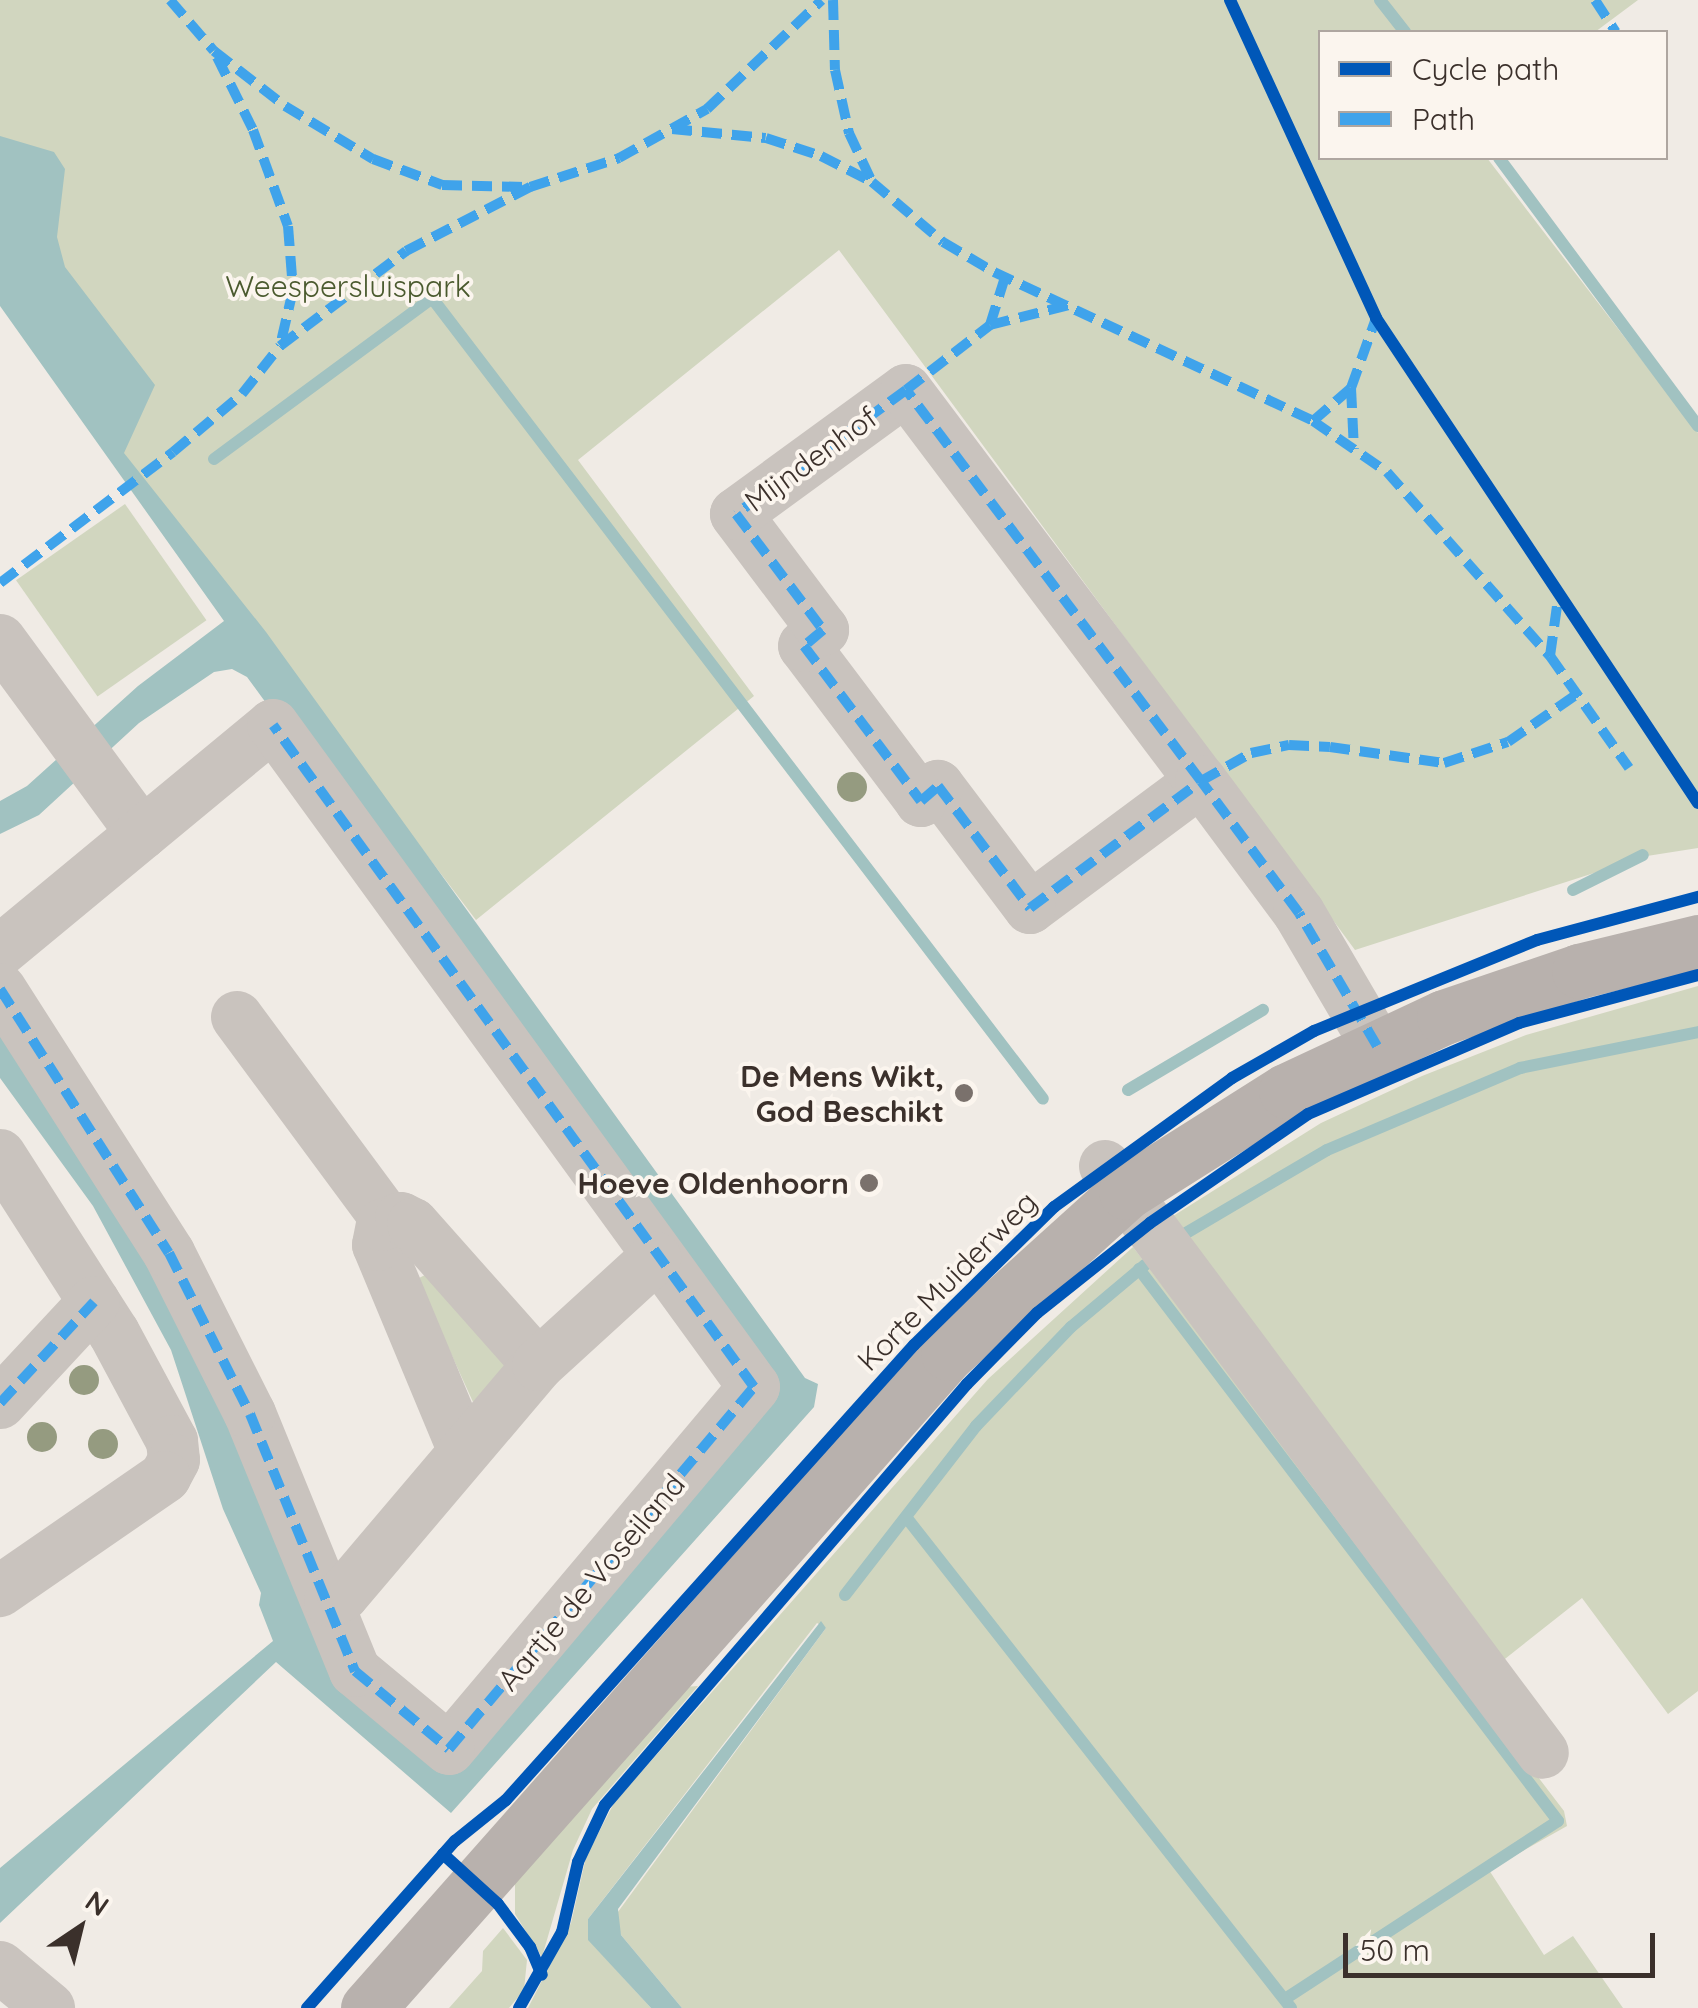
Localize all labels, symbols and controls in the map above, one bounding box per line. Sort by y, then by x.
legend [1318,30,1668,160]
text: Cycle path [1412,50,1559,88]
text: Path [1412,100,1475,138]
park label: Weespersluispark [225,268,471,304]
street label: Mijndenhof [738,399,884,519]
place label: De Mens Wikt, God Beschikt [740,1058,944,1128]
marker: De Mens Wikt, God Beschikt [953,1082,975,1104]
place label: Hoeve Oldenhoorn [577,1165,849,1201]
marker: Hoeve Oldenhoorn [858,1172,880,1194]
street label: Korte Muiderweg [850,1184,1044,1378]
street label: Aartje de Voseiland [490,1466,692,1698]
north arrow [30,1878,130,1978]
text: N [79,1883,116,1923]
scale bar [1348,1913,1660,1975]
text: 50 m [1360,1931,1430,1969]

